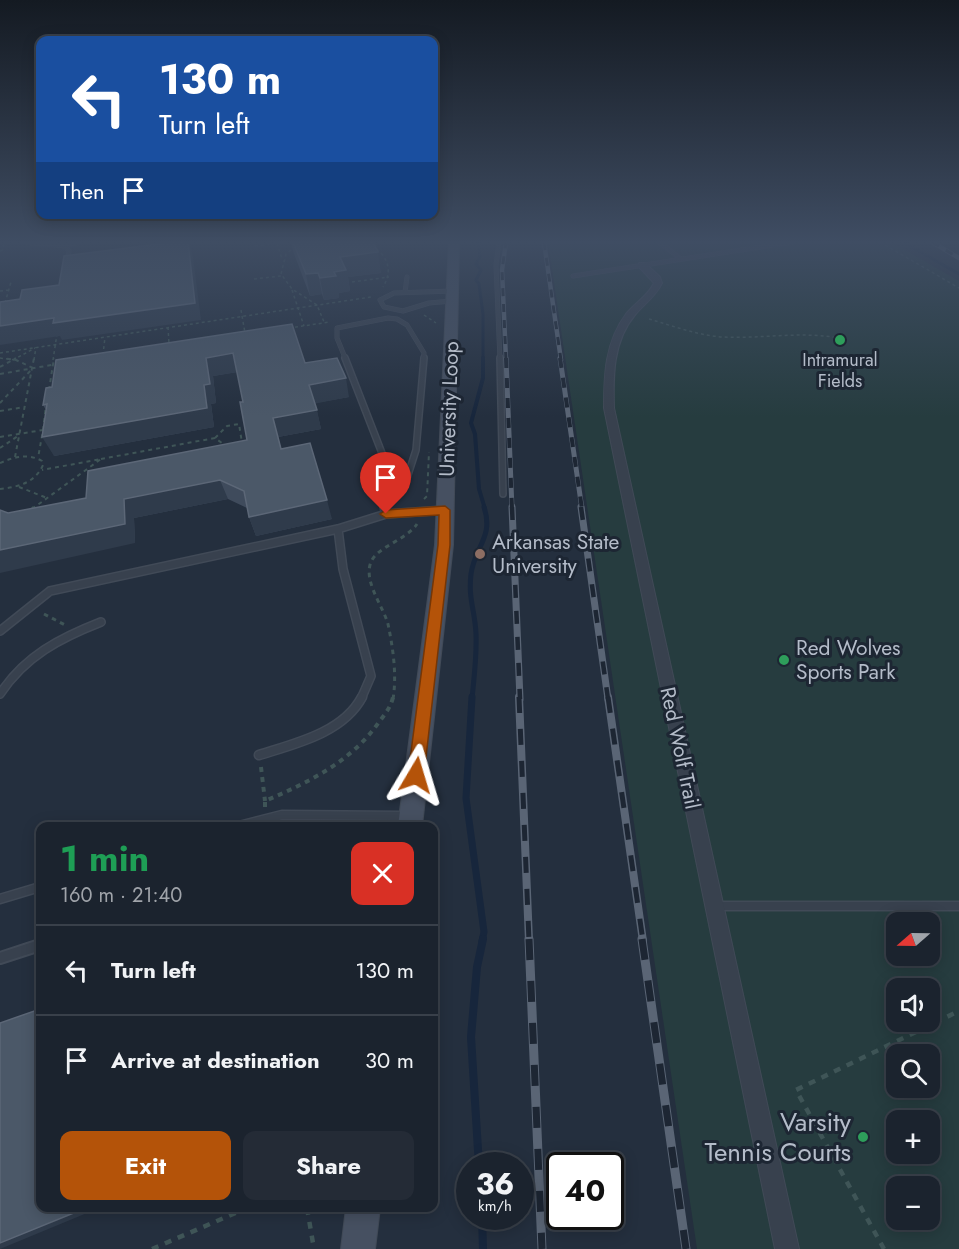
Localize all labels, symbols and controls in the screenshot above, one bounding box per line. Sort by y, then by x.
text: 130 m [159,49,281,110]
icon: left [60,60,138,138]
text: Turn left [159,105,249,144]
icon: arrive [117,174,150,207]
text: Then [60,175,105,207]
marker: Intramural Fields [833,333,847,347]
street label: University Loop [432,341,466,477]
place label: Intramural Fields [802,347,878,394]
pin [360,452,411,514]
icon: arrive [369,461,402,494]
place label: Arkansas State University [492,527,619,581]
marker: Arkansas State University [473,547,487,561]
place label: Red Wolves Sports Park [796,633,900,687]
marker: Red Wolves Sports Park [777,653,791,667]
street label: Red Wolf Trail [652,684,708,812]
position arrow [384,743,448,807]
text: 1 min [60,832,149,884]
button: close [351,842,414,905]
text: 160 m · 21:40 [60,881,182,910]
north arrow [886,912,940,966]
map controls [886,912,940,1230]
icon: left [60,954,93,987]
text: Turn left [111,954,196,986]
text: 130 m [355,954,414,986]
button: sound [886,978,940,1032]
icon: arrive [60,1044,93,1077]
text: Arrive at destination [111,1044,320,1076]
text: 30 m [365,1044,414,1076]
button: search [886,1044,940,1098]
place label: Varsity Tennis Courts [704,1103,852,1171]
button: + [886,1110,940,1164]
marker: Varsity Tennis Courts [856,1130,870,1144]
button: Exit [60,1131,231,1200]
button: Share [243,1131,414,1200]
speed limit sign: 40 [546,1152,624,1230]
text: 36 [476,1162,514,1205]
button: − [886,1176,940,1230]
text: km/h [478,1195,512,1217]

